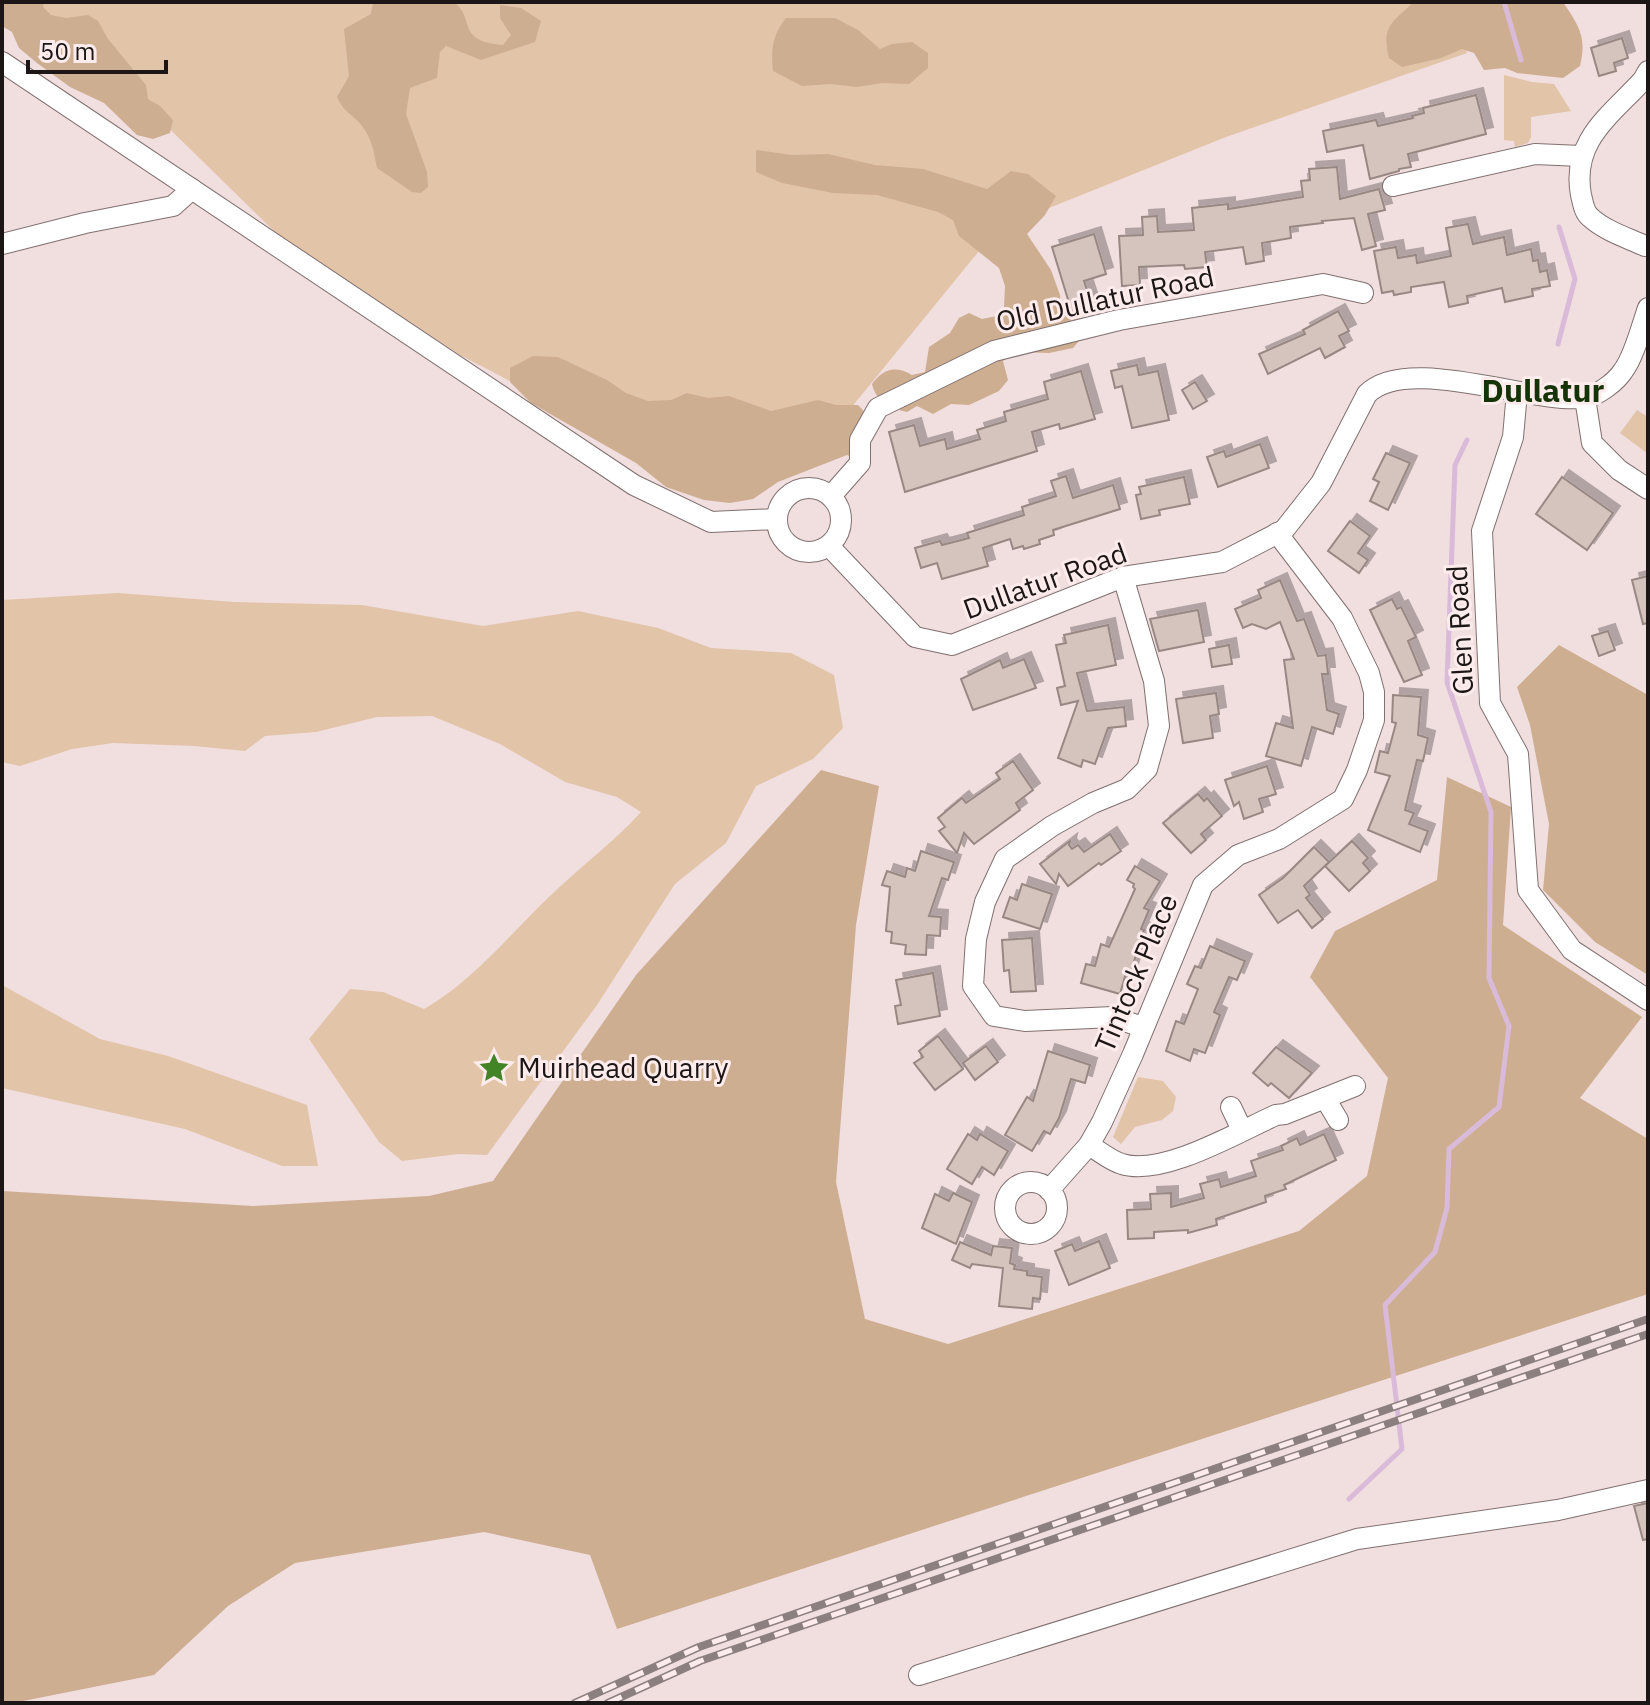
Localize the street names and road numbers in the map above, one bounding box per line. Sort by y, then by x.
street label: Old Dullatur Road [992,257,1217,340]
street label: Dullatur Road [958,534,1132,627]
street label: Glen Road [1438,564,1481,696]
street label: Tintock Place [1086,888,1186,1058]

